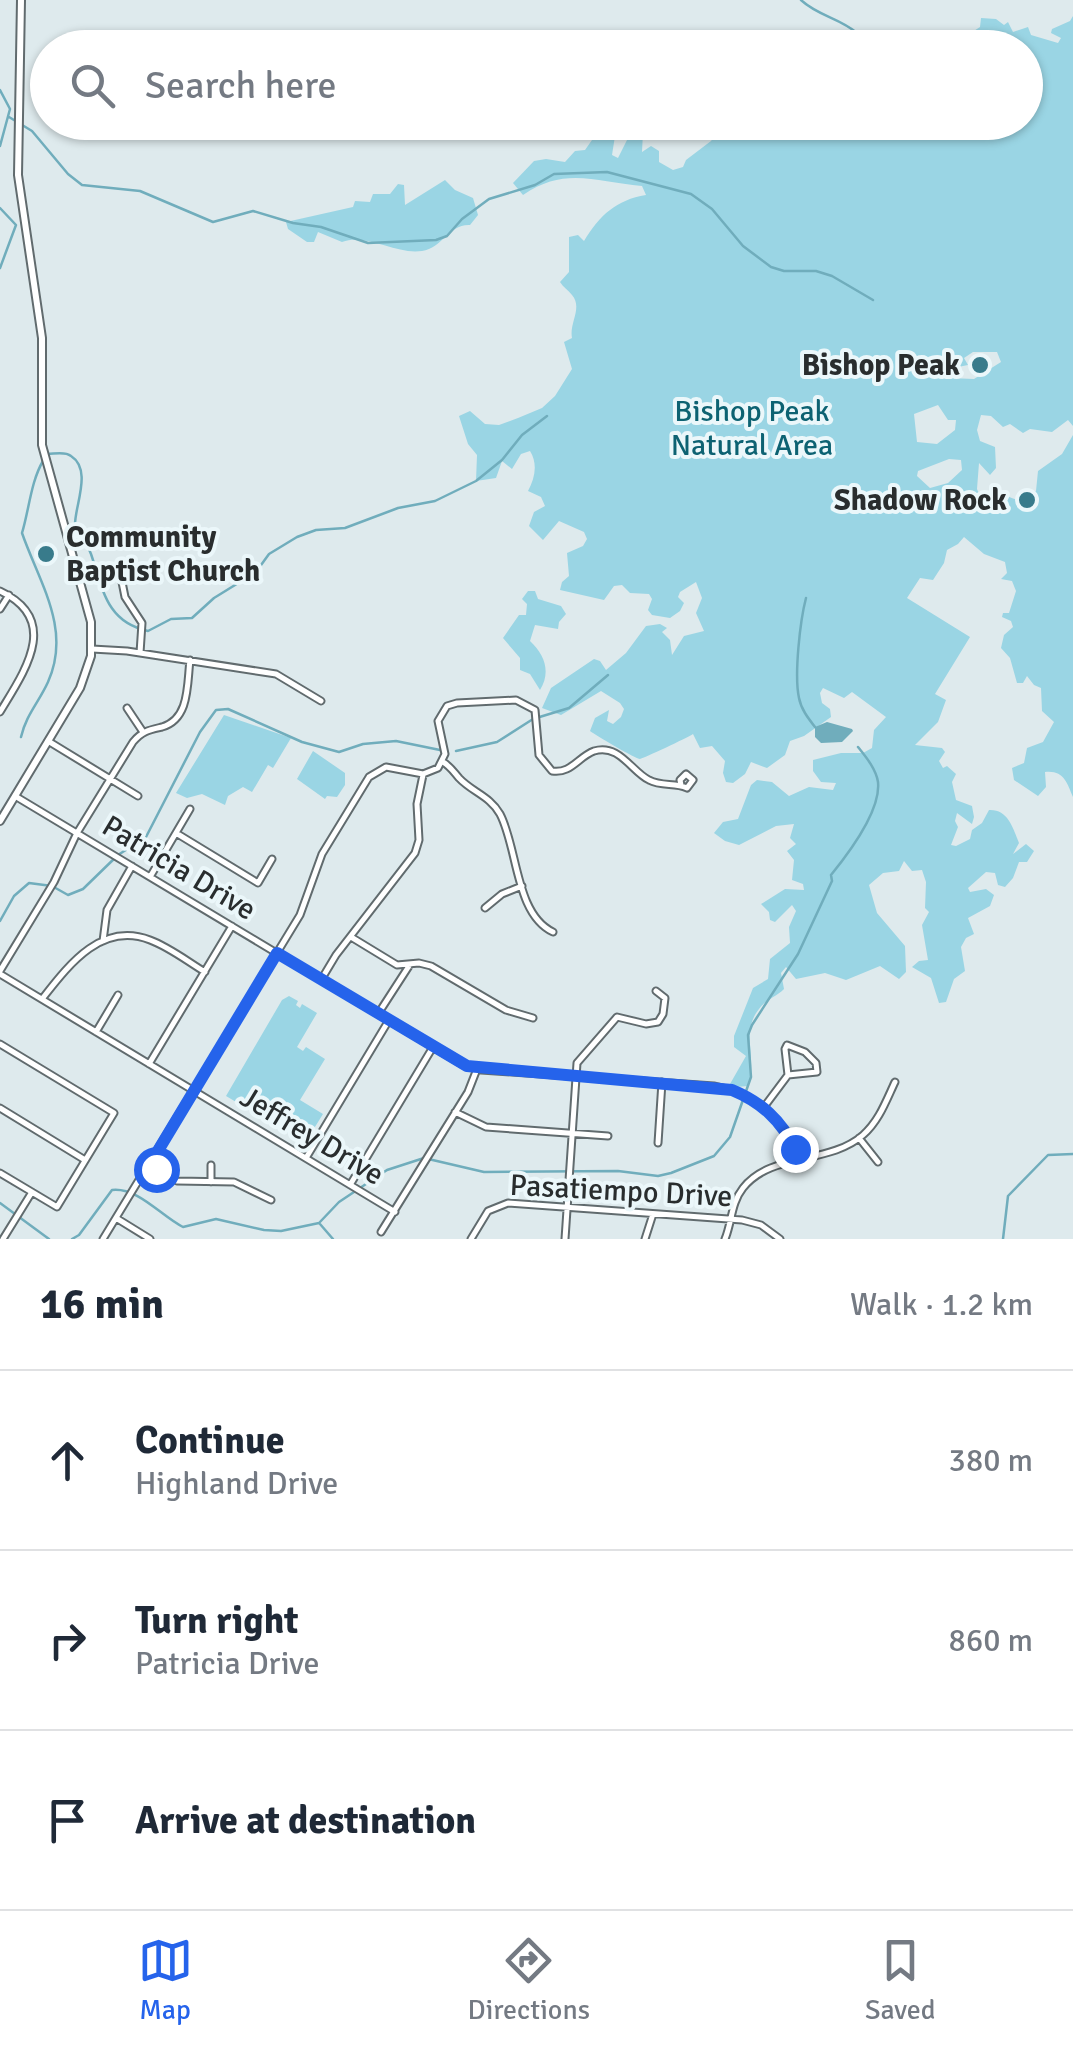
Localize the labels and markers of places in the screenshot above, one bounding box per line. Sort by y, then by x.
place label: Bishop Peak [802,347,960,384]
marker: Bishop Peak [969,354,991,376]
place label: Shadow Rock [834,482,1007,519]
marker: Shadow Rock [1016,489,1038,511]
place label: Community Baptist Church [66,519,260,590]
marker: Community Baptist Church [35,543,57,565]

